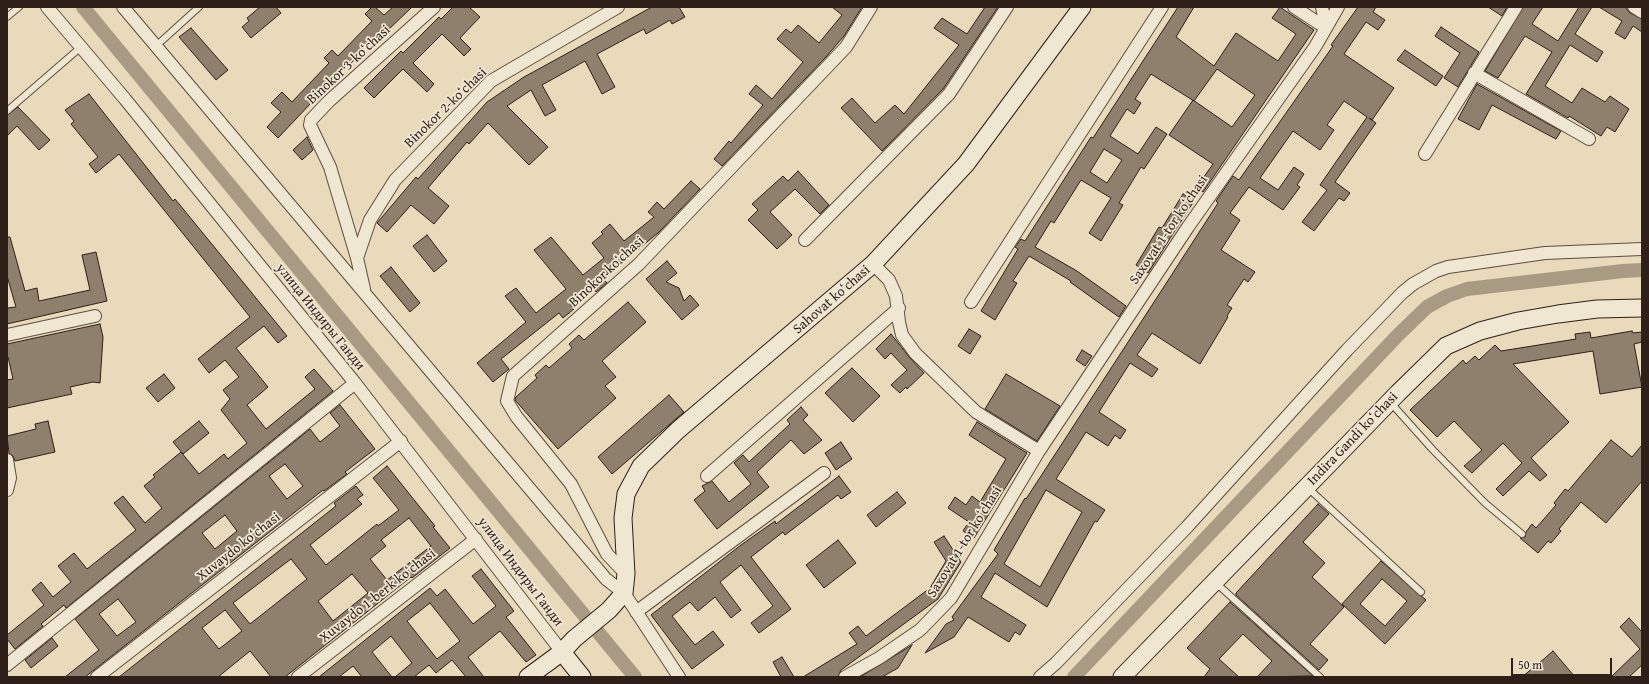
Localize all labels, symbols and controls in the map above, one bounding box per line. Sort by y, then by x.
street label: Binokor 3-koʻchasi [304,22,394,108]
street label: Binokor 2-koʻchasi [401,64,491,152]
street label: Saxovat 1-tor koʻchasi [1126,172,1212,288]
street label: Binokor koʻchasi [566,233,648,311]
street label: улица Индиры Ганди [272,260,368,374]
street label: Sahovat koʻchasi [790,262,874,338]
street label: Indira Gandi koʻchasi [1304,389,1402,489]
street label: Saxovat 1-tor koʻchasi [924,483,1006,601]
street label: Xuvaydo koʻchasi [194,509,284,585]
street label: улица Индиры Ганди [473,514,567,630]
street label: Xuvaydo 1-berk koʻchasi [317,545,439,647]
scale bar [1513,650,1614,676]
text: 50 m [1518,656,1542,673]

